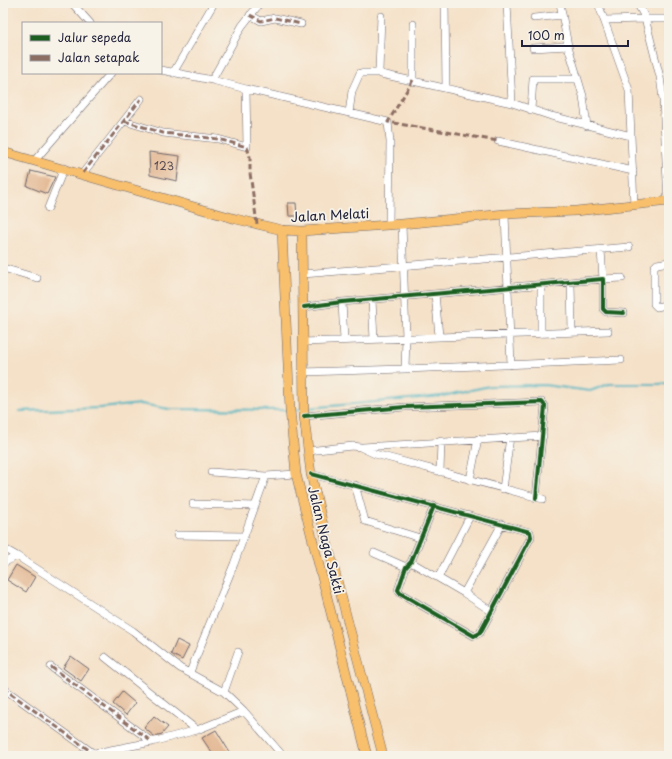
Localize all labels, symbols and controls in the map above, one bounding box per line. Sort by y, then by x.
legend [22,22,162,74]
scale bar [522,22,628,48]
text: 100 m [528,26,565,44]
text: Jalur sepeda [58,28,132,46]
text: Jalan setapak [58,48,140,66]
house number: 123 [154,157,174,174]
street label: Jalan Melati [290,203,370,226]
street label: Jalan Naga Sakti [304,484,349,596]

